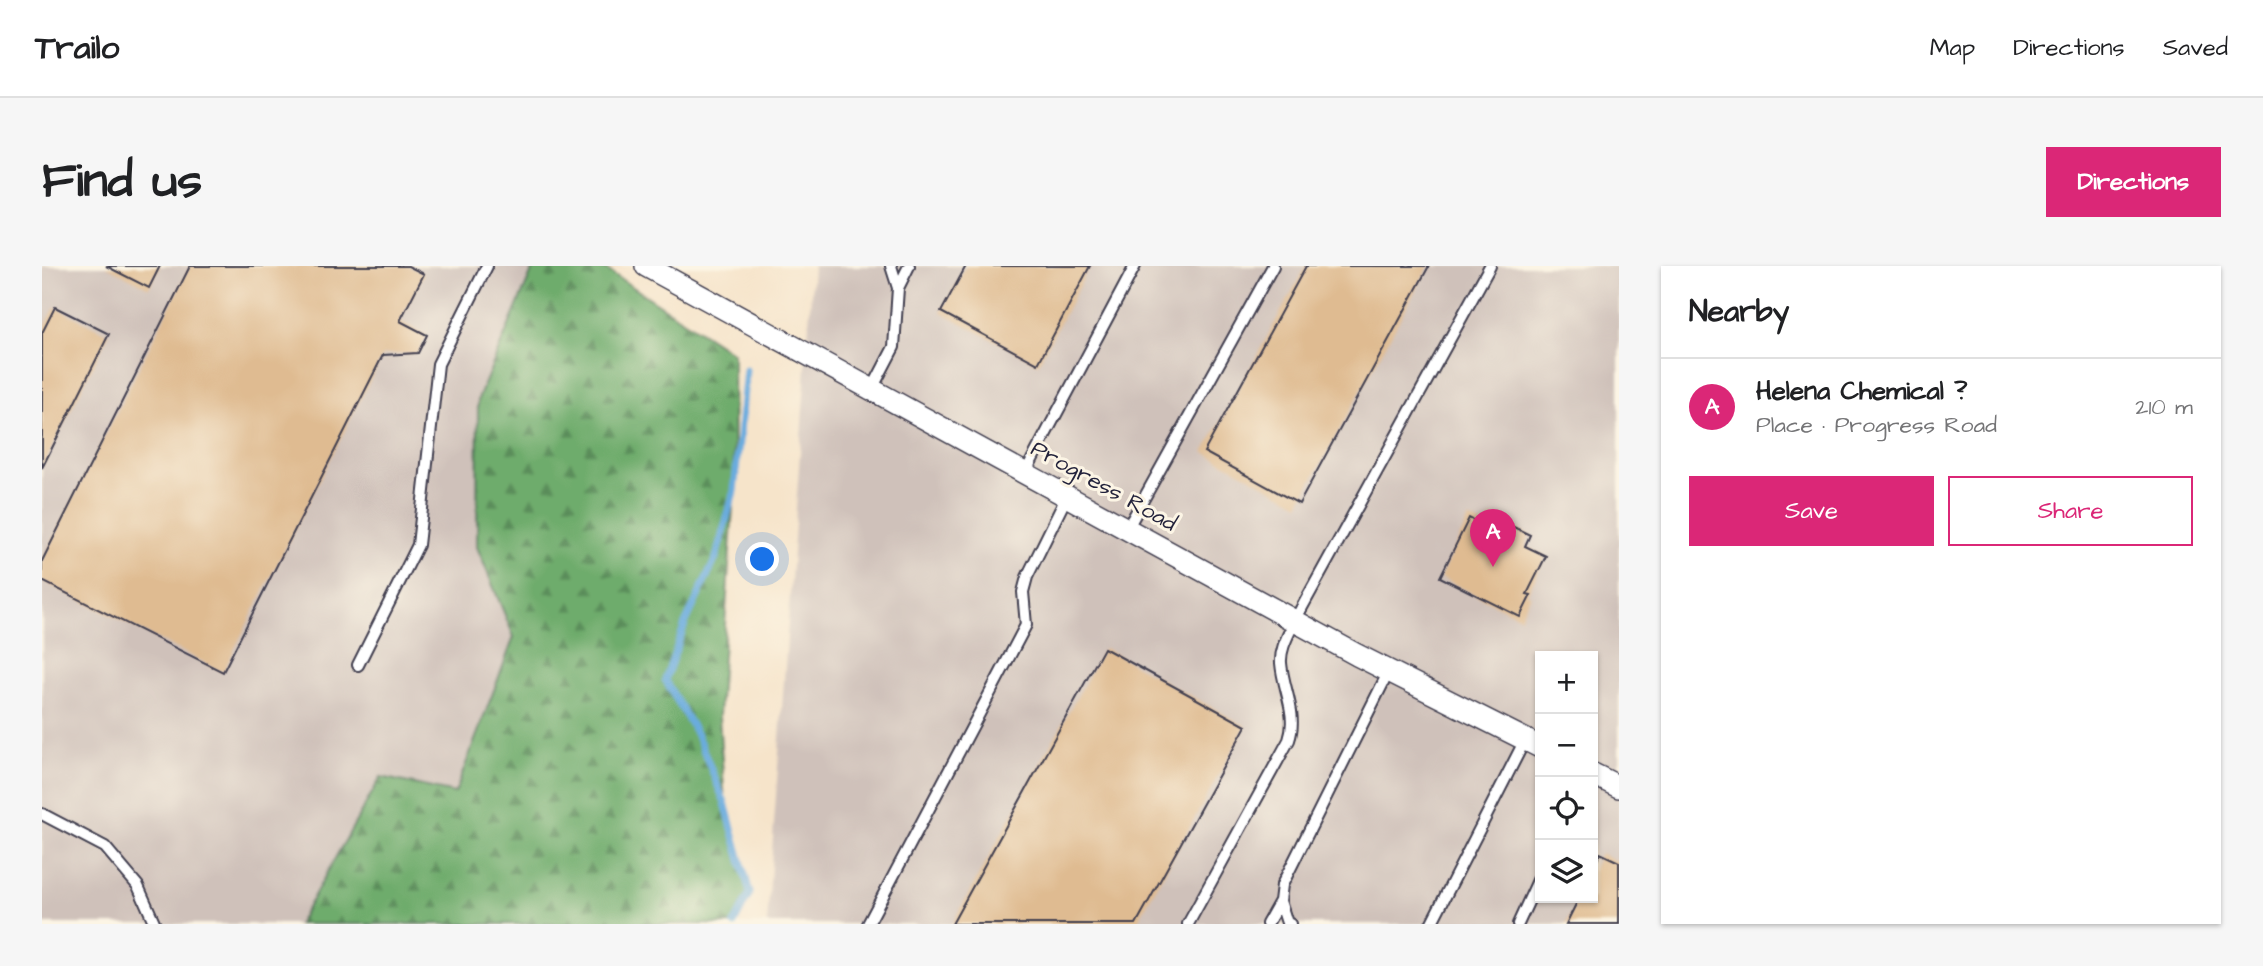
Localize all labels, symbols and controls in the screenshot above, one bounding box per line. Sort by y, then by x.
text: Trailo [35,25,119,71]
text: Map [1930,31,1975,65]
text: Directions [2013,31,2125,65]
text: Saved [2163,31,2228,65]
button: Directions [2046,147,2221,217]
text: Find us [42,148,202,216]
text: Nearby [1689,291,1789,333]
text: Helena Chemical ? [1756,373,1967,409]
text: A [1705,391,1719,423]
text: 210 m [2135,391,2193,423]
text: Place · Progress Road [1756,409,1997,441]
street label: Progress Road [1025,433,1183,540]
button: Save [1689,476,1934,546]
button: Share [1948,476,2193,546]
pin: A [1470,509,1516,567]
your location [745,542,779,576]
map controls [1535,651,1598,903]
button: + [1535,651,1598,714]
button: − [1535,714,1598,777]
button: locate [1535,777,1598,840]
button: layers [1535,840,1598,903]

